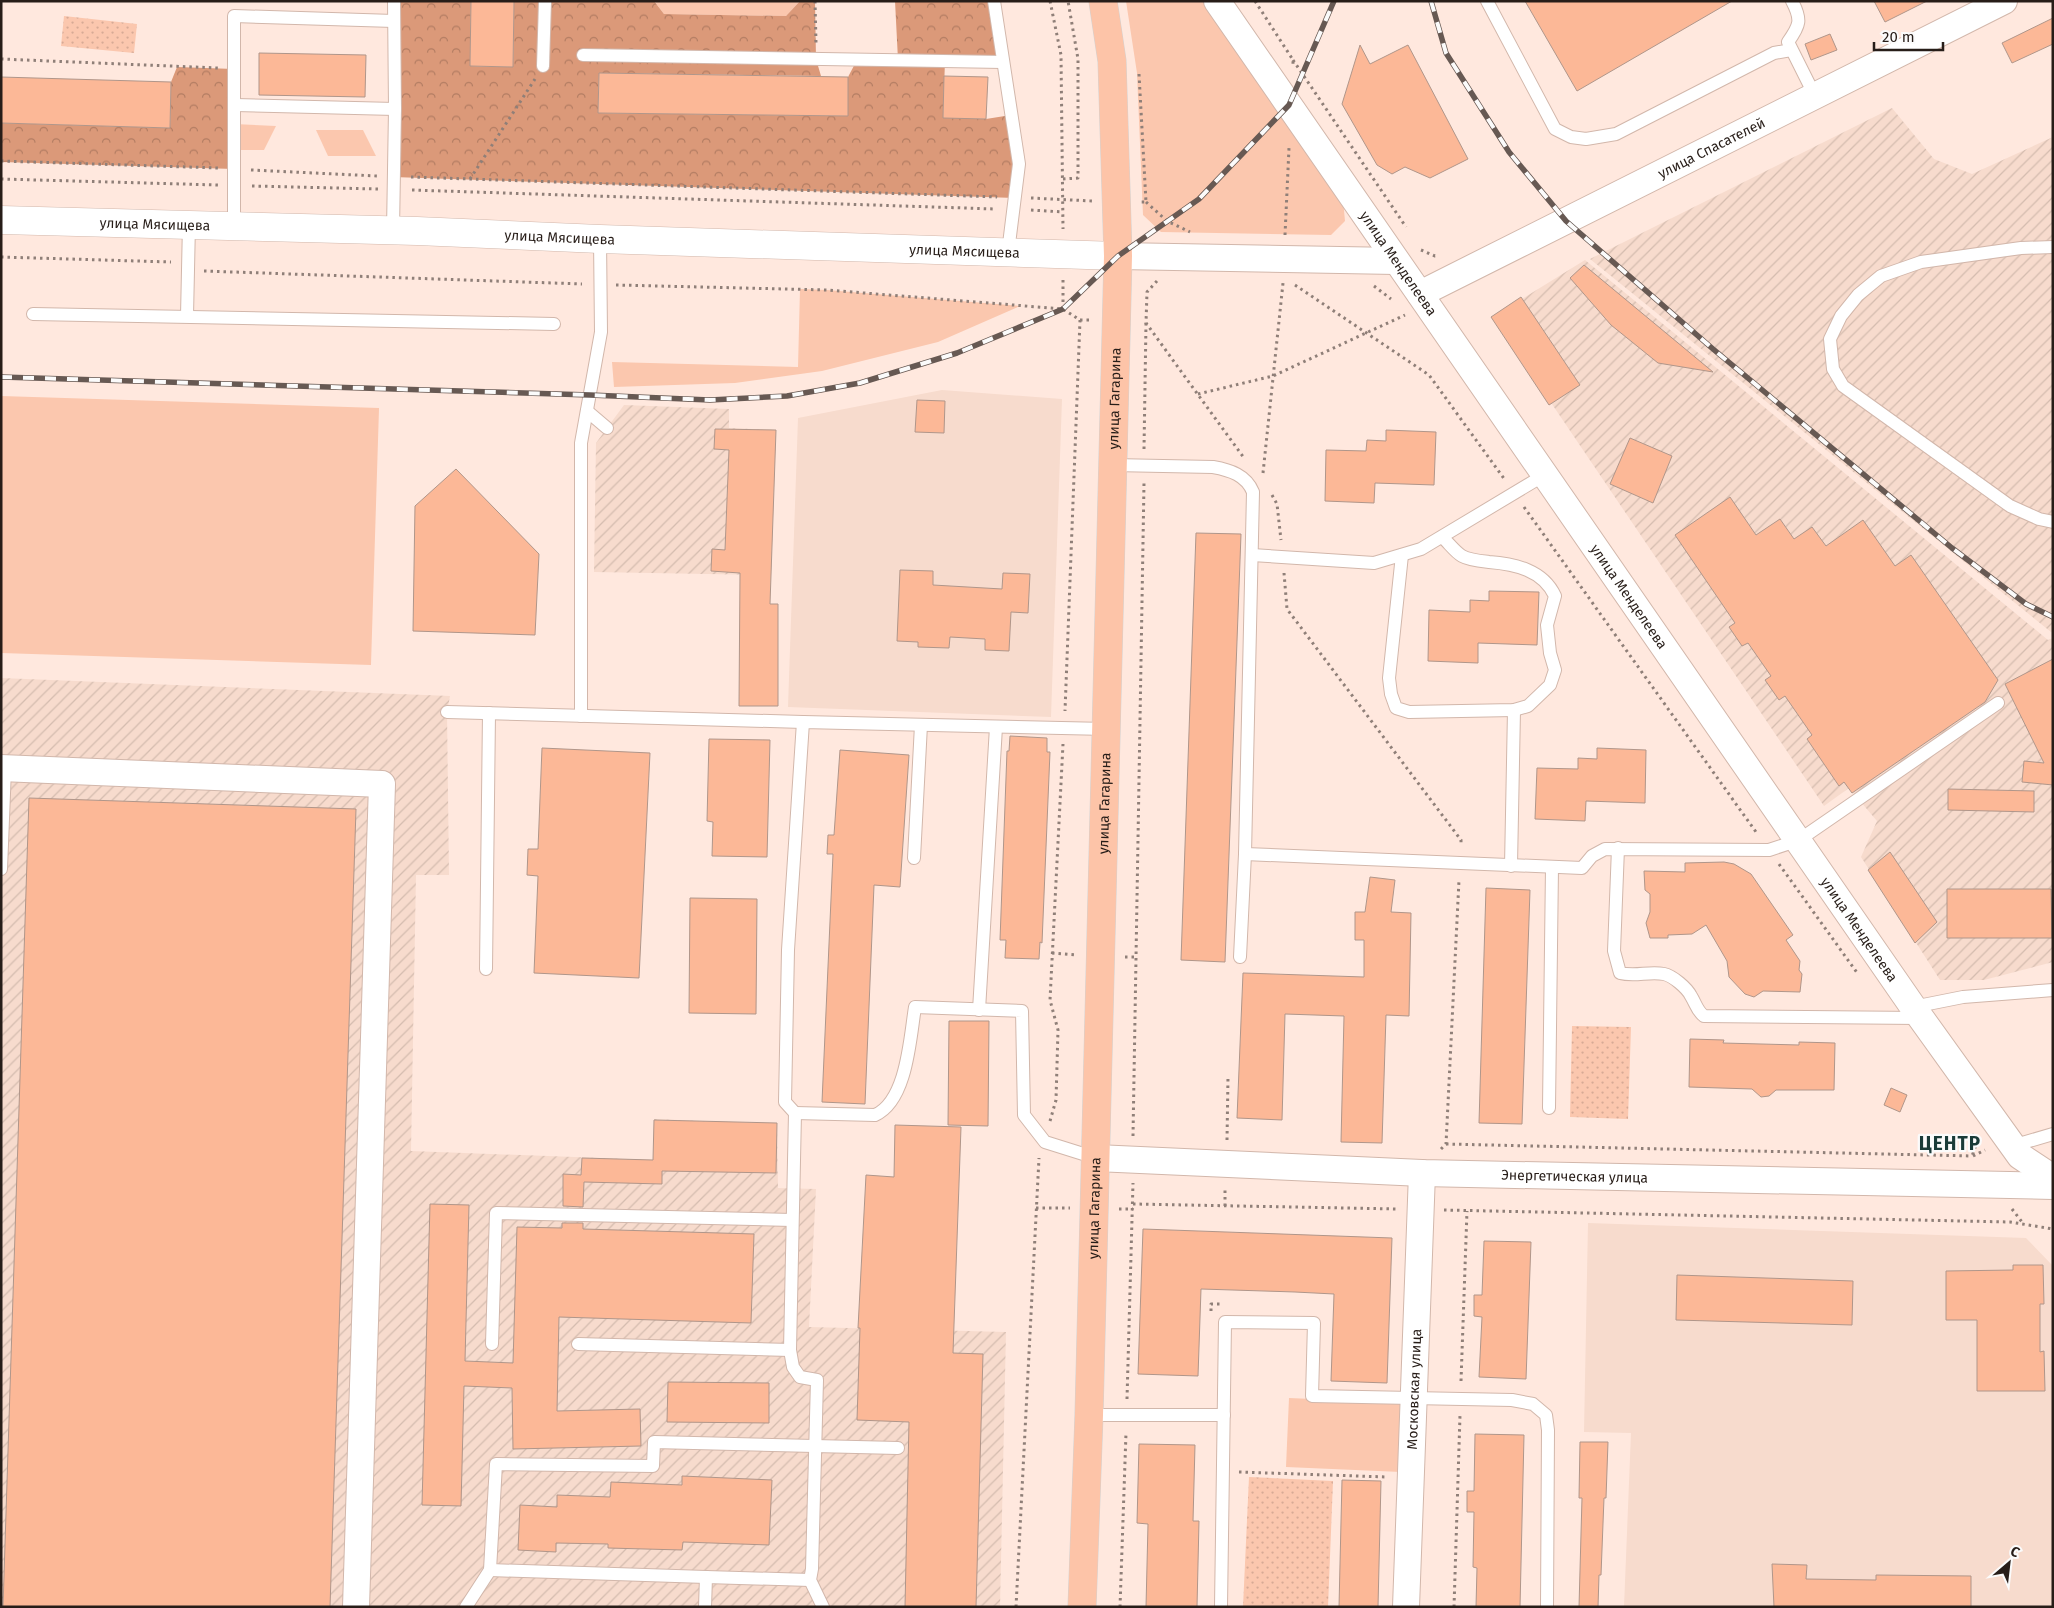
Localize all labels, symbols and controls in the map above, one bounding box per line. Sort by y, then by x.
scale bar [1874,20,1943,52]
text: 20 m [1882,28,1915,46]
street label: улица Спасателей [1655,114,1768,182]
street label: улица Менделеева [1356,208,1440,319]
street label: улица Мясищева [99,215,210,235]
street label: улица Мясищева [504,227,615,248]
street label: улица Мясищева [909,241,1020,262]
street label: улица Гагарина [1105,347,1125,450]
street label: улица Менделеева [1586,541,1671,652]
street label: улица Гагарина [1095,752,1115,854]
street label: улица Менделеева [1817,874,1901,985]
district label: ЦЕНТР [1919,1132,1981,1155]
street label: улица Гагарина [1085,1157,1104,1259]
street label: Энергетическая улица [1501,1167,1648,1187]
street label: Московская улица [1404,1328,1425,1450]
north arrow [1984,1538,2034,1588]
text: С [2007,1543,2022,1561]

